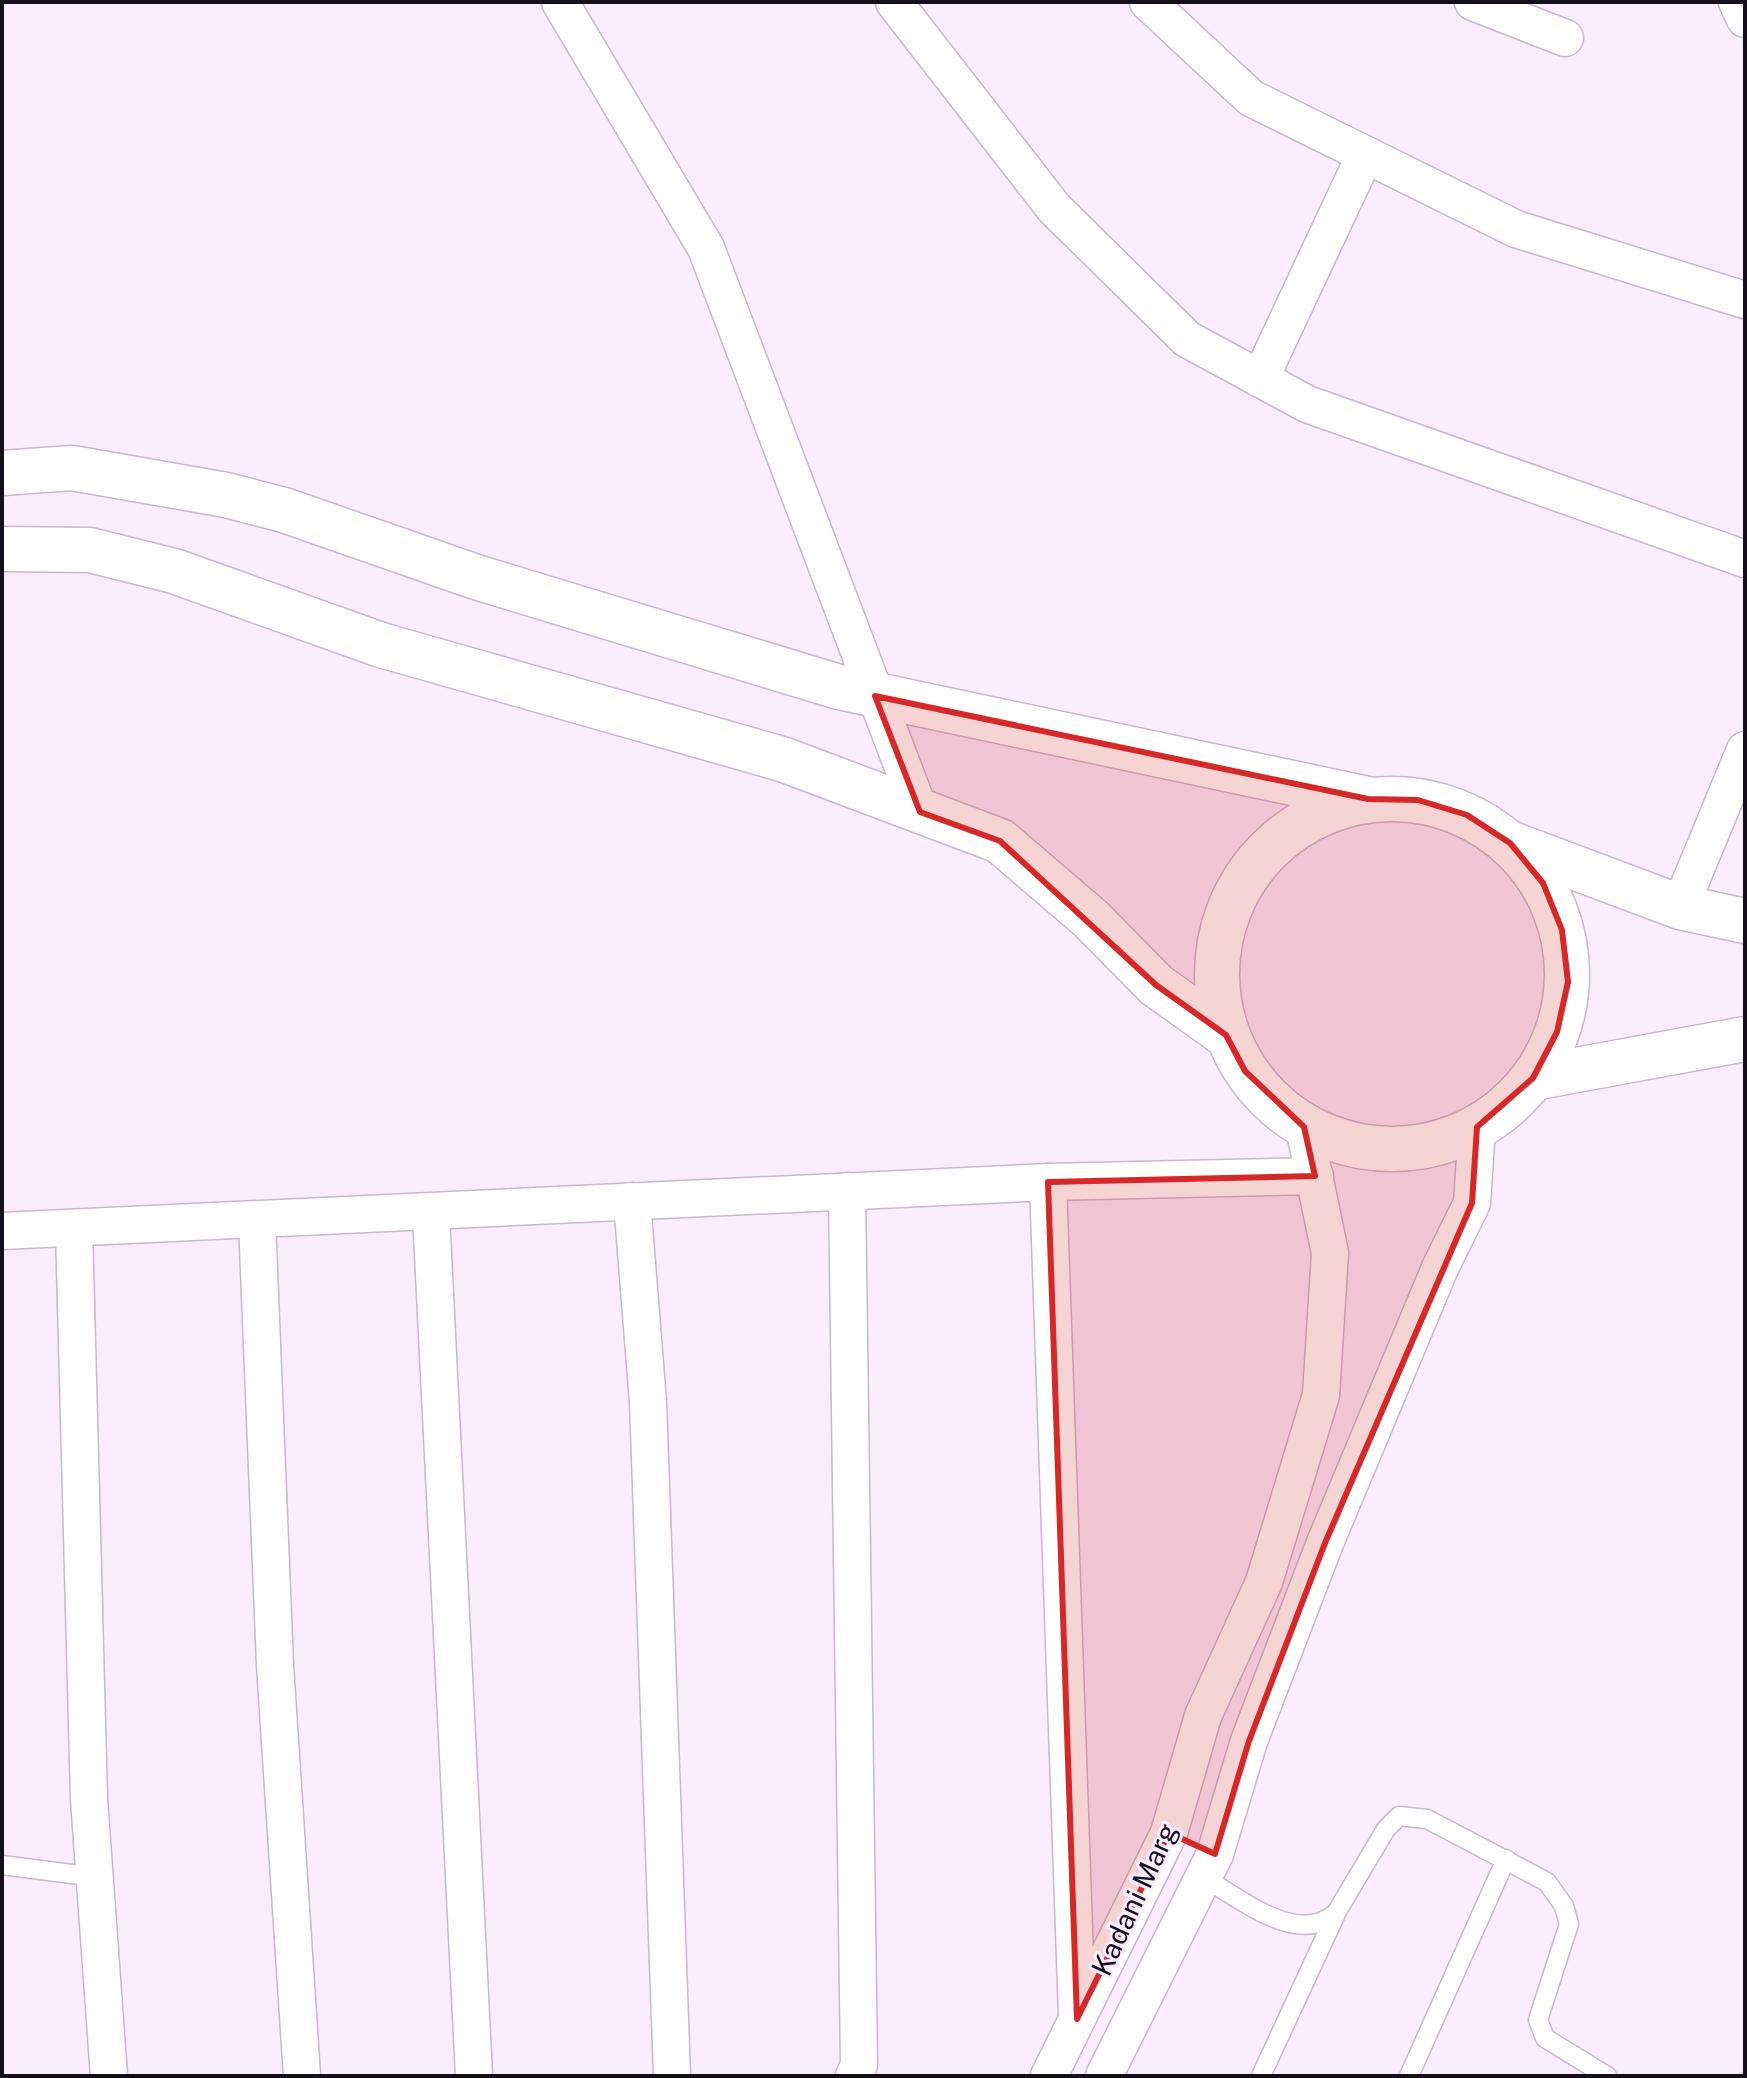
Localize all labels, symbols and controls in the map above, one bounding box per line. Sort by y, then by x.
street label: Kadani Marg [1084,1817,1184,1981]

